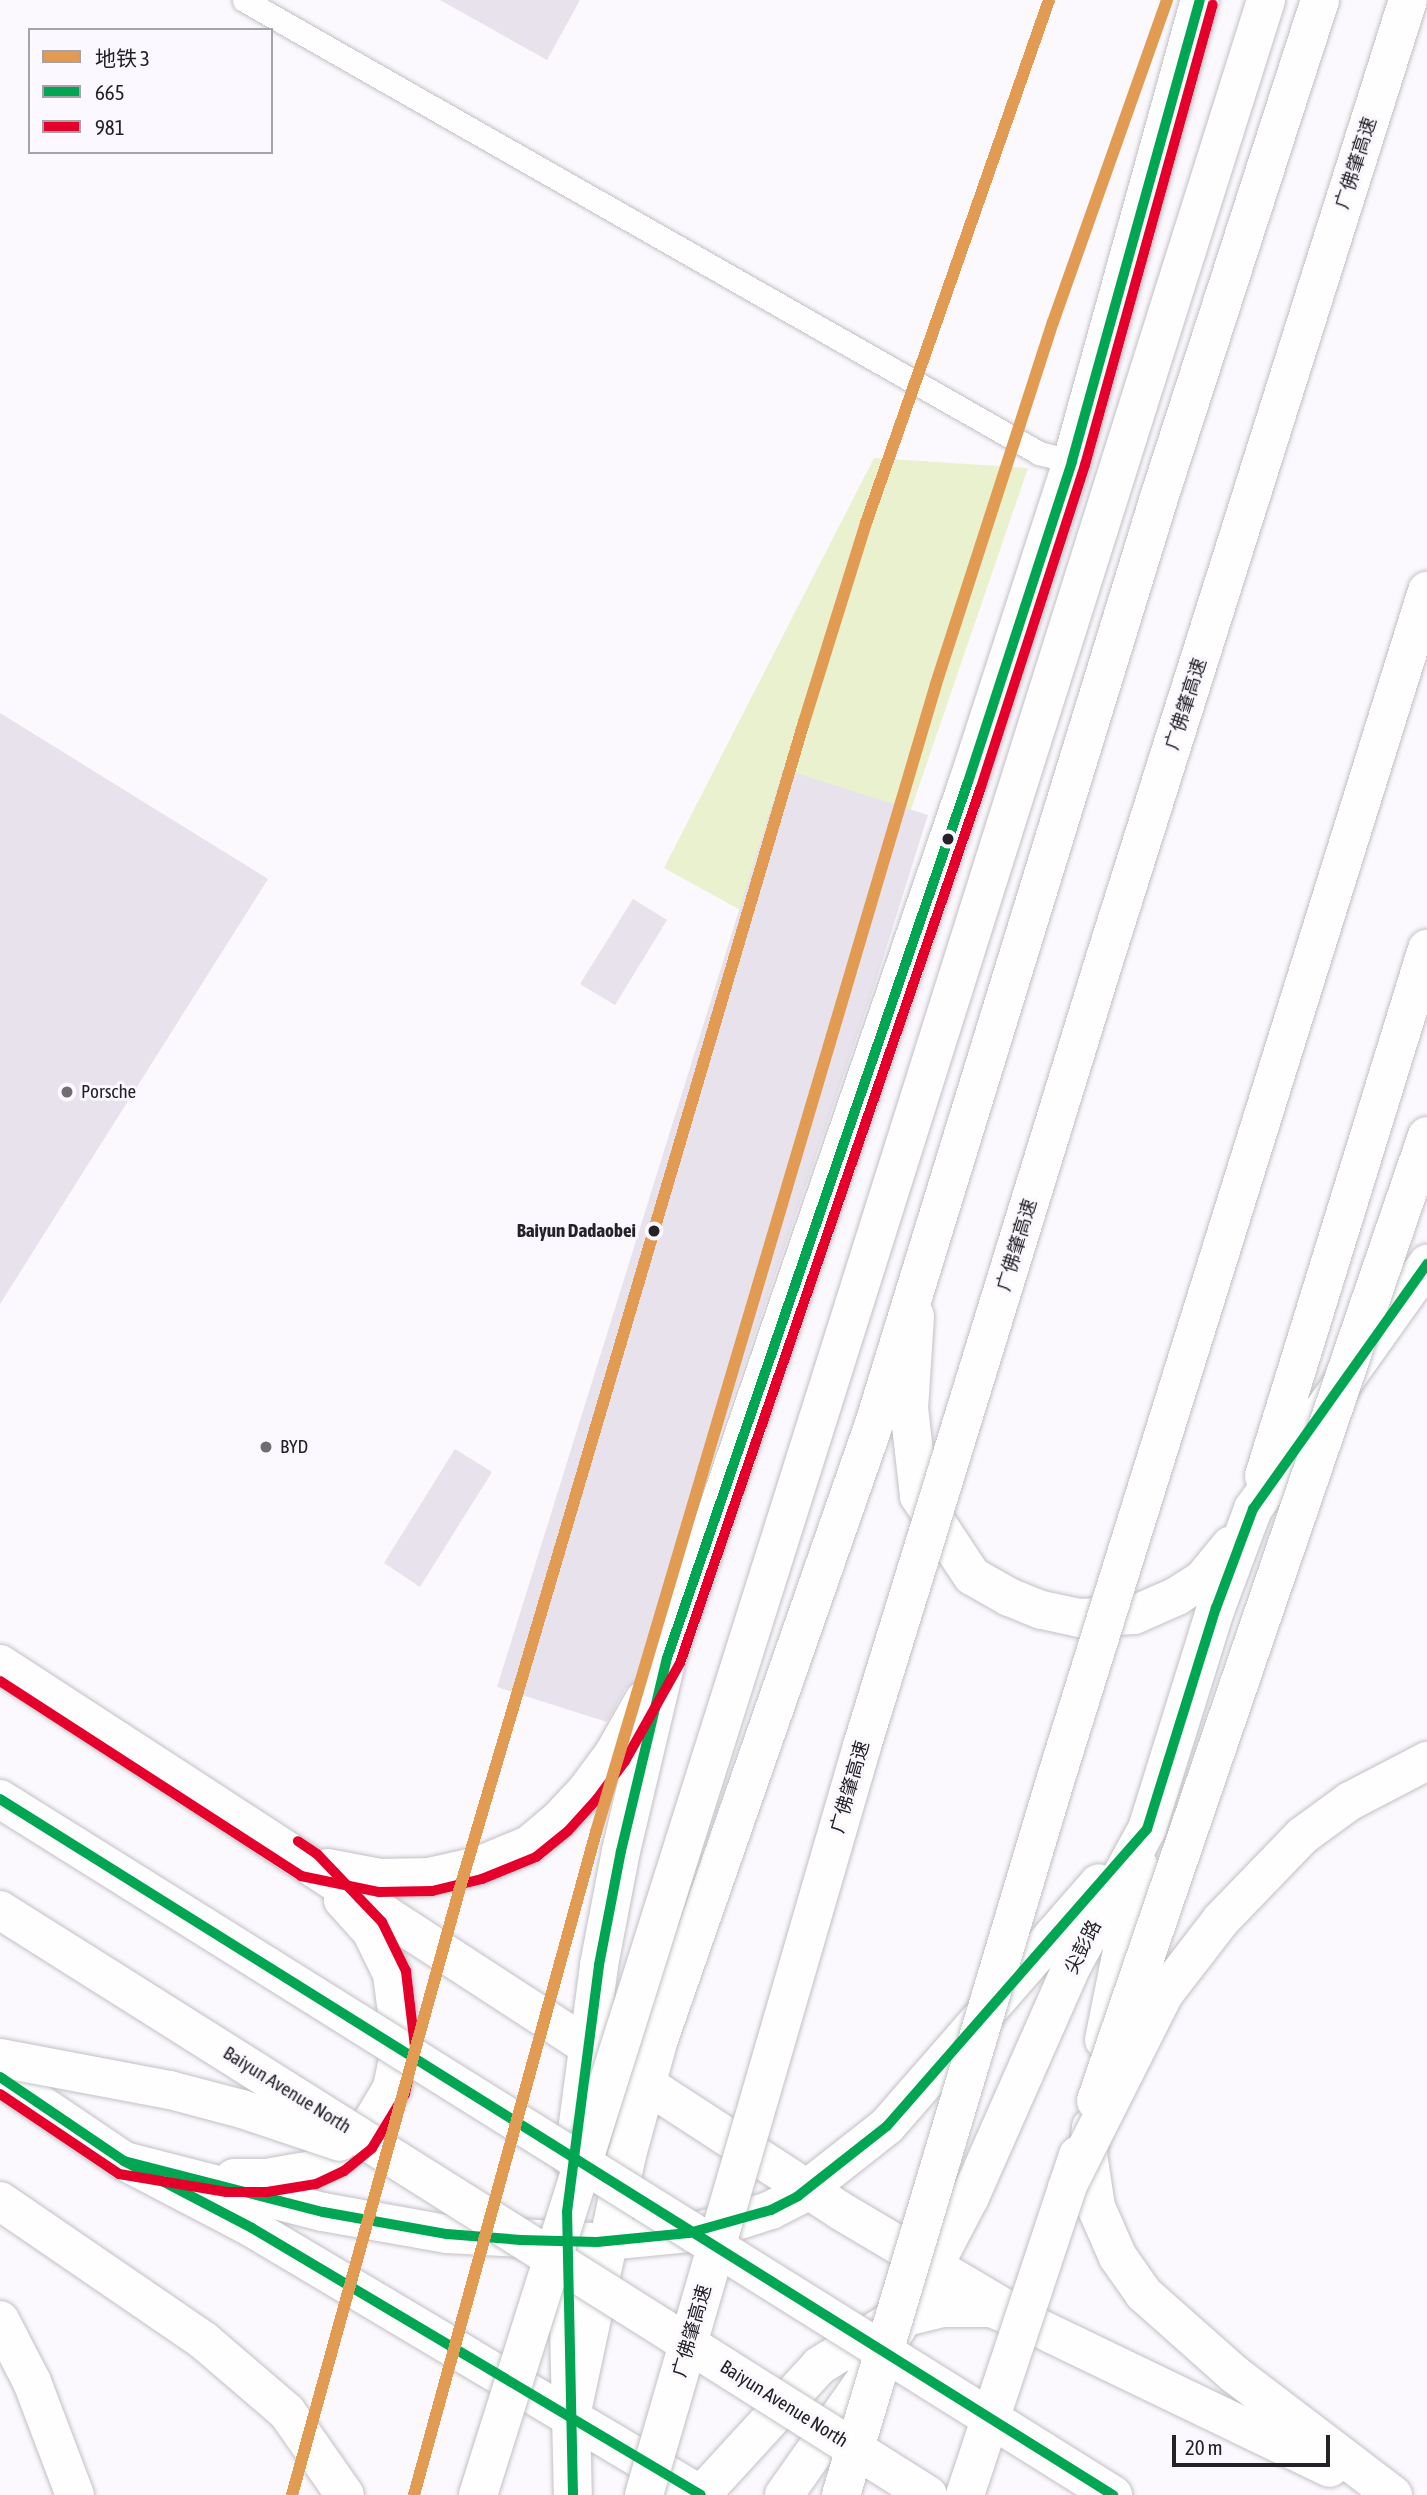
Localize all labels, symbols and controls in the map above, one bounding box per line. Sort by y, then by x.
legend [28,28,273,154]
text: 地铁 3 [95,46,150,70]
text: 665 [95,80,125,104]
street label: 广佛肇高速 [1330,114,1382,212]
text: 981 [95,115,125,139]
street label: 广佛肇高速 [1160,655,1212,753]
unlabelled marker [941,832,955,846]
place label: Porsche [81,1081,136,1103]
marker: Porsche [59,1084,75,1100]
street label: 广佛肇高速 [992,1196,1042,1294]
marker: Baiyun Dadaobei [642,1219,666,1243]
place label: Baiyun Dadaobei [517,1220,636,1242]
place label: BYD [280,1436,308,1458]
marker: BYD [258,1439,274,1455]
street label: 广佛肇高速 [826,1738,874,1836]
street label: 尖彭路 [1060,1916,1106,1978]
street label: Baiyun Avenue North [219,2042,355,2138]
street label: 广佛肇高速 [668,2282,716,2380]
street label: Baiyun Avenue North [716,2356,852,2452]
scale bar [1175,2422,1332,2466]
text: 20 m [1185,2435,1223,2459]

